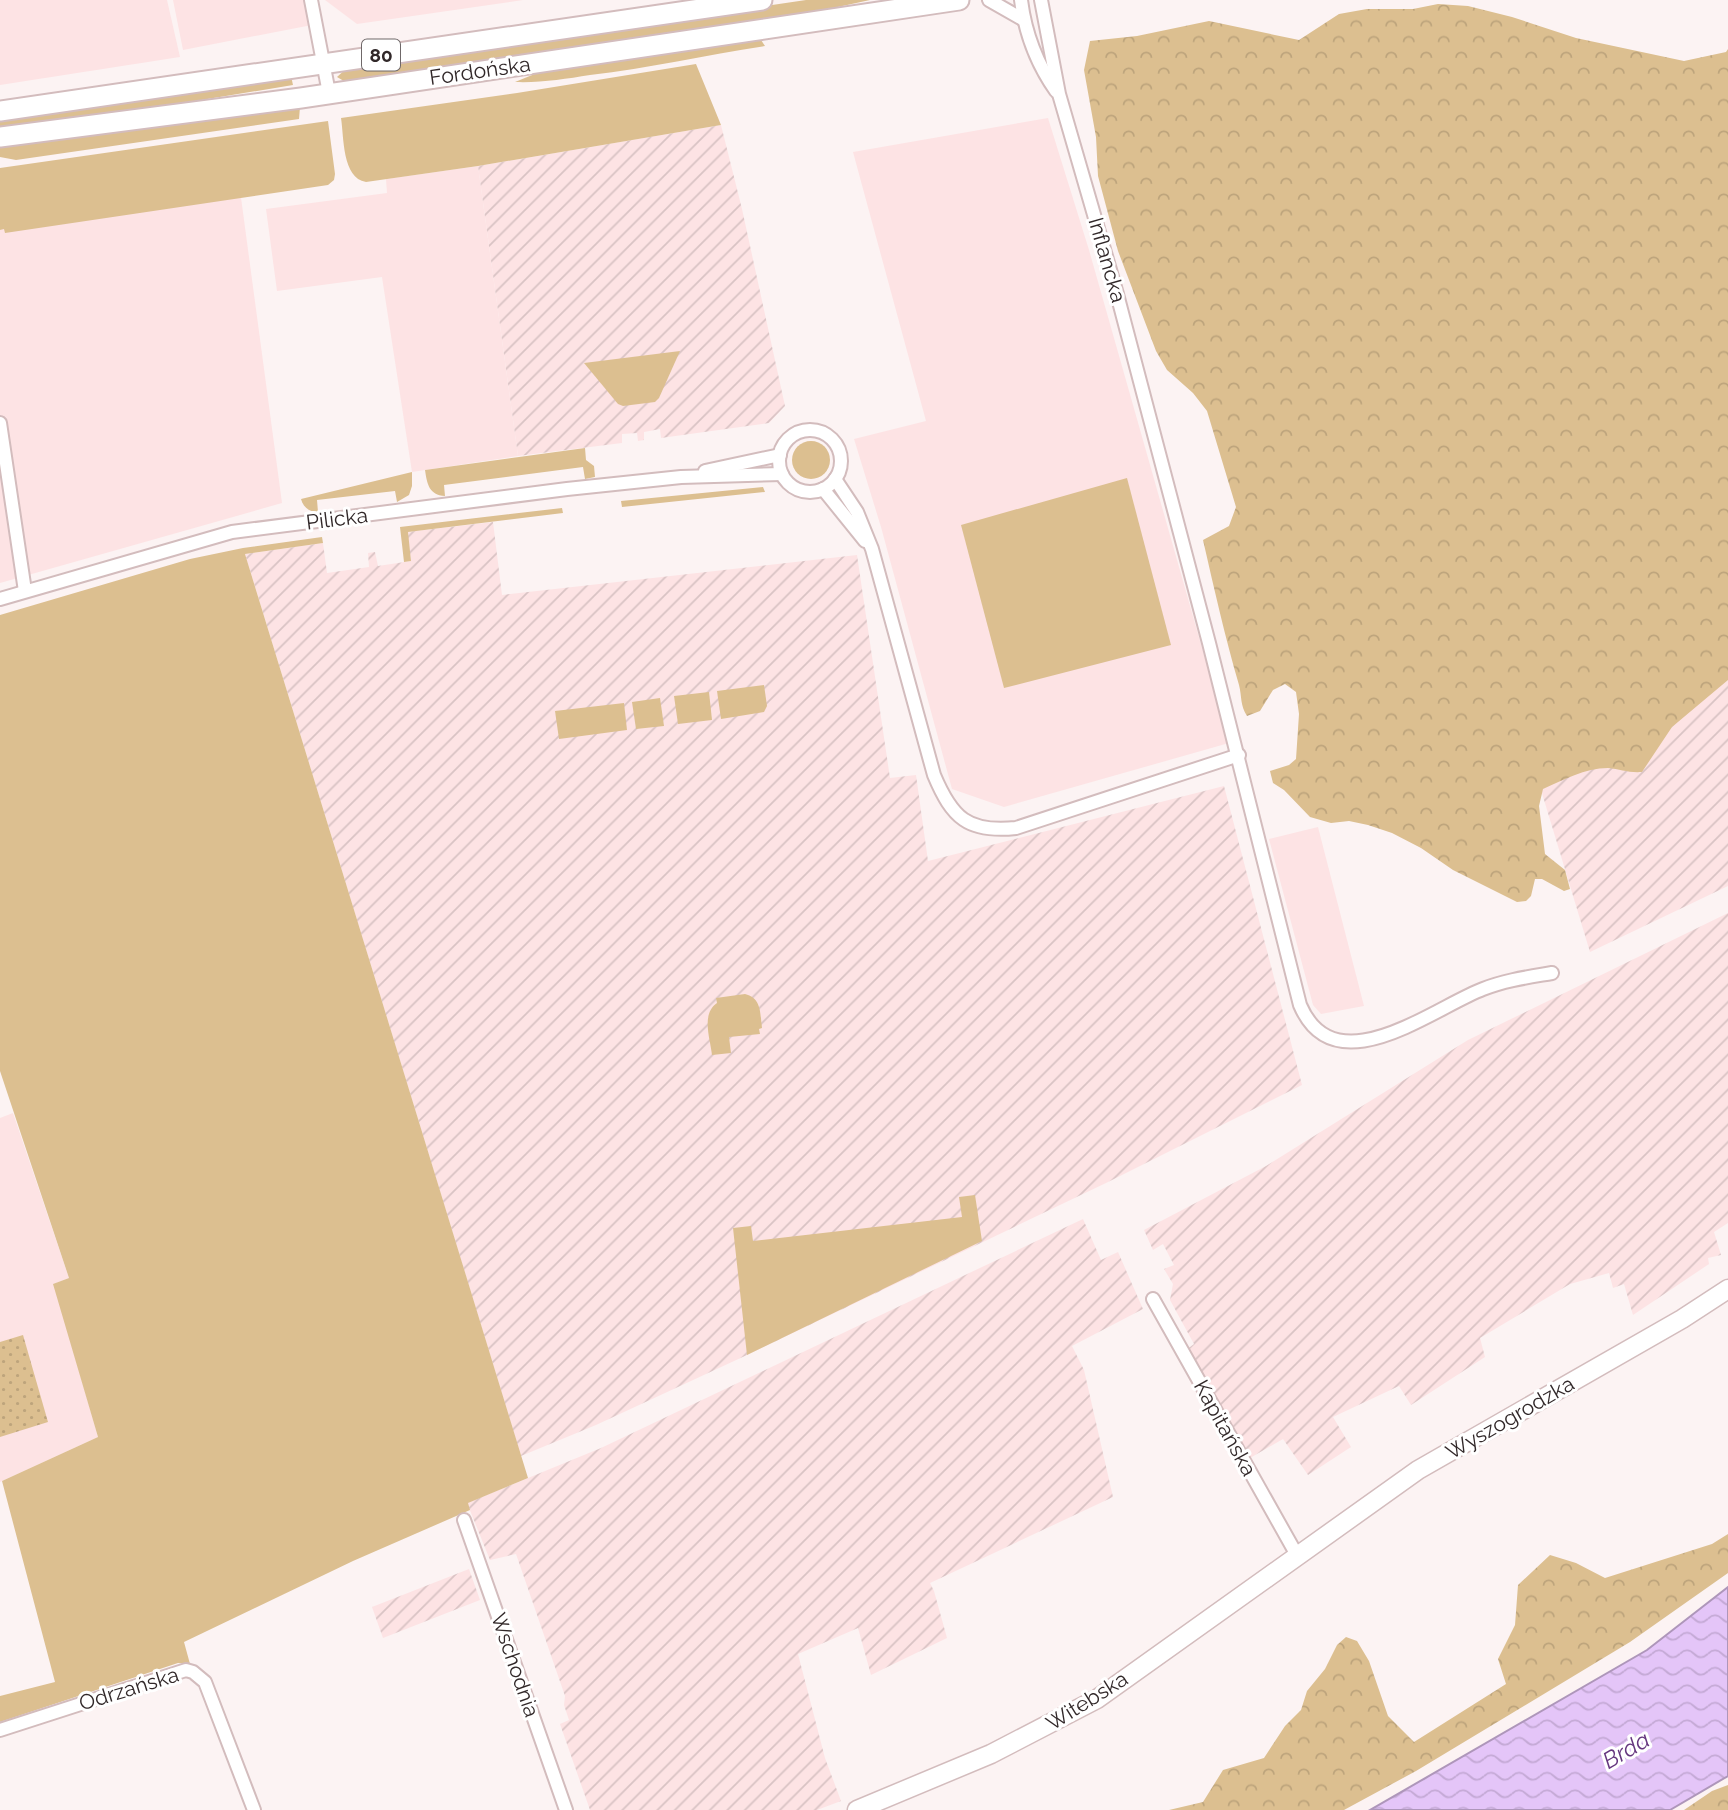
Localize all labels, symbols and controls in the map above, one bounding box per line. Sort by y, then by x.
road number: 80 [362,40,400,70]
street label: Fordońska [428,51,532,90]
street label: Inflancka [1083,214,1132,305]
street label: Pilicka [305,502,369,535]
street label: Wyszogrodzka [1441,1371,1578,1464]
street label: Kapitańska [1189,1375,1262,1480]
street label: Wschodnia [486,1609,545,1720]
street label: Odrzańska [76,1662,182,1716]
street label: Witebska [1041,1666,1132,1735]
water label: Brda [1597,1725,1654,1774]

